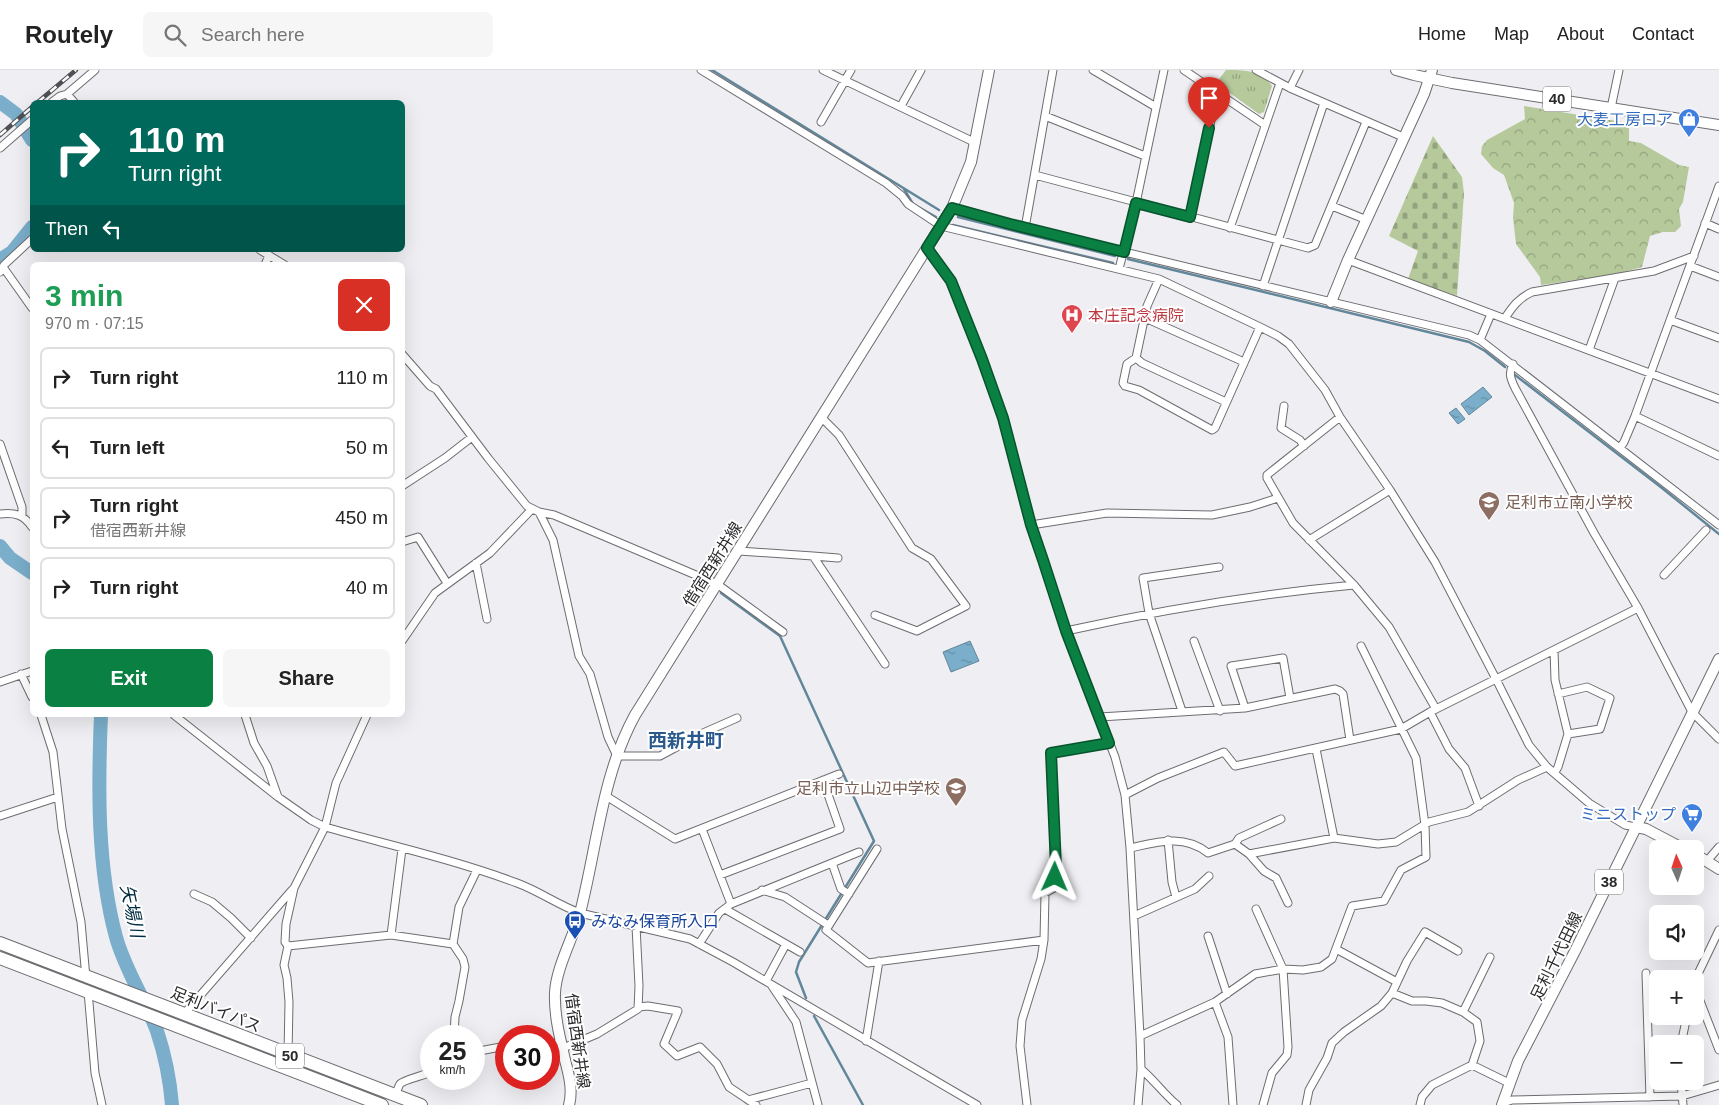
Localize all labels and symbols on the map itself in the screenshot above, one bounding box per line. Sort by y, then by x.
pin [1188,77,1230,128]
road number: 40 [1543,86,1571,112]
shop icon: 大麦工房ロア [1677,107,1701,138]
place label: 大麦工房ロア [1577,111,1673,128]
hospital icon: 本庄記念病院 [1060,303,1084,334]
place label: 本庄記念病院 [1088,307,1184,324]
school or university icon: 足利市立南小学校 [1477,490,1501,521]
place label: 足利市立南小学校 [1505,494,1633,511]
street label: 借宿西新井線 [680,519,745,609]
district label: 西新井町 [648,730,724,751]
school or university icon: 足利市立山辺中学校 [944,776,968,807]
place label: 足利市立山辺中学校 [796,780,940,797]
supermarket icon: ミニストップ [1680,802,1704,833]
place label: ミニストップ [1580,806,1676,823]
north arrow [1649,840,1704,895]
position arrow [1028,850,1080,902]
road number: 38 [1595,870,1623,894]
water label: 矢場川 [117,883,148,941]
bus stop icon: みなみ保育所入口 [563,909,587,940]
street label: 足利千代田線 [1528,909,1585,1003]
place label: みなみ保育所入口 [591,913,719,930]
street label: 足利バイパス [168,984,263,1035]
street label: 借宿西新井線 [562,992,593,1090]
speed limit sign: 30 [495,1025,560,1090]
road number: 50 [276,1044,304,1068]

